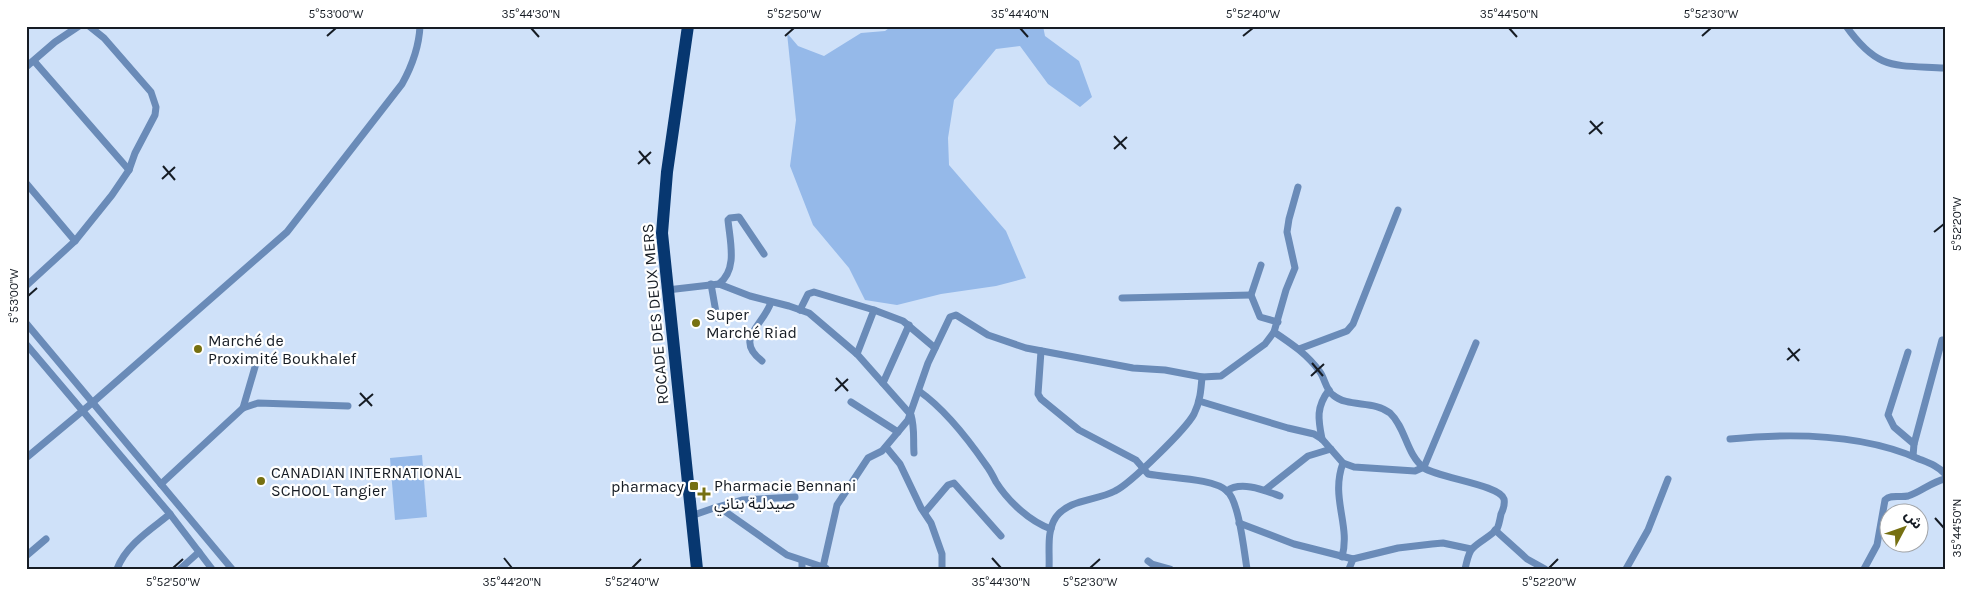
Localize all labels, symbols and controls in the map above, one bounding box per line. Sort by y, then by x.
text: 5°53'00"W [309,7,364,21]
text: 35°44'30"N [501,7,561,21]
text: 5°52'50"W [767,7,822,21]
text: 35°44'40"N [991,7,1049,21]
text: 5°52'40"W [1226,7,1280,21]
text: 35°44'50"N [1480,7,1538,21]
text: 5°52'30"W [1684,7,1739,21]
text: 5°52'20"W [1950,196,1964,251]
street label: ROCADE DES DEUX MERS [638,223,672,405]
text: 5°53'00"W [7,268,21,323]
place label: Super Marché Riad [706,305,797,342]
marker: Super Marché Riad [690,317,702,329]
place label: Marché de Proximité Boukhalef [208,331,357,368]
marker: Marché de Proximité Boukhalef [192,343,204,355]
place label: CANADIAN INTERNATIONAL SCHOOL Tangier [271,463,462,500]
marker: CANADIAN INTERNATIONAL SCHOOL Tangier [255,475,267,487]
place label: Pharmacie Bennani صيدلية بناني [714,476,857,515]
place label: pharmacy [611,477,685,496]
marker: pharmacy [688,480,700,492]
marker: Pharmacie Bennani صيدلية بناني [698,488,710,500]
text: 35°44'50"N [1950,499,1964,557]
north arrow [1878,502,1928,552]
text: ش [1901,507,1926,533]
text: 5°52'50"W [146,575,201,589]
text: 35°44'20"N [483,575,541,589]
text: 5°52'40"W [605,575,659,589]
text: 35°44'30"N [971,575,1031,589]
text: 5°52'30"W [1063,575,1118,589]
text: 5°52'20"W [1522,575,1577,589]

